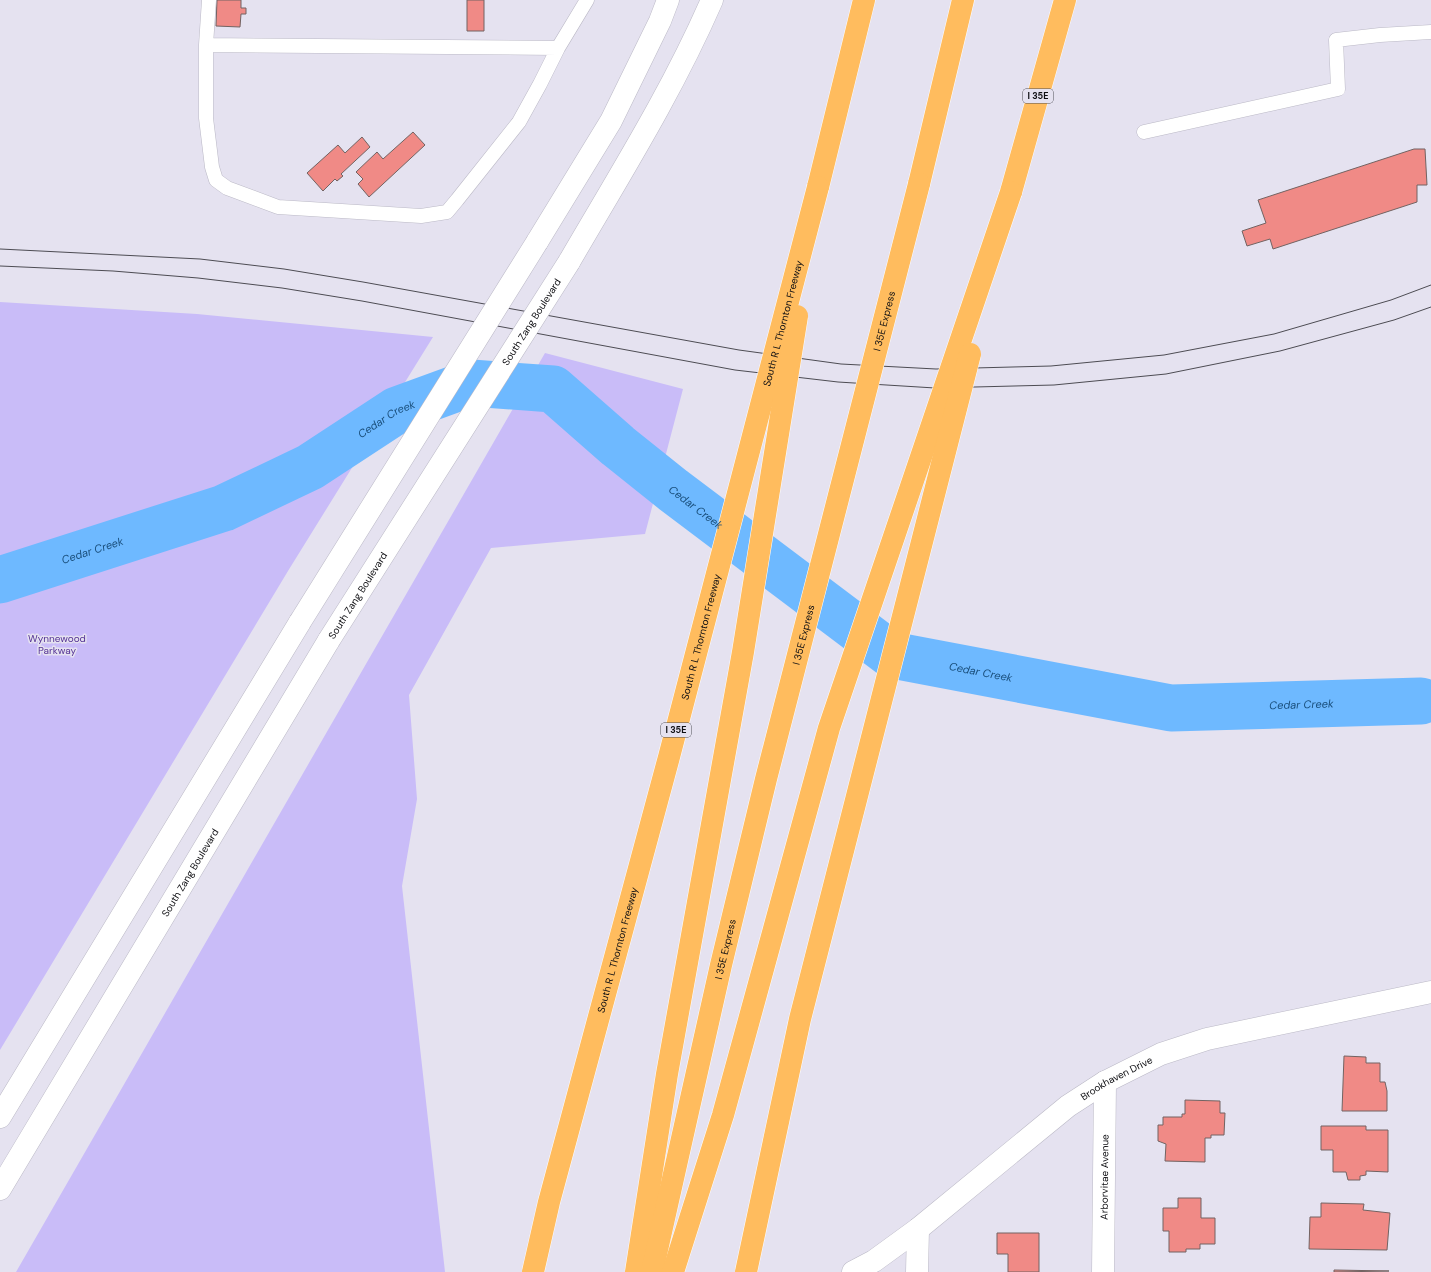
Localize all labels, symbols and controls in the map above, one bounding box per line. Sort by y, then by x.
road number: I 35E [1023,89,1053,103]
street label: South R L Thornton Freeway [760,258,805,388]
street label: South Zang Boulevard [499,276,563,368]
street label: I 35E Express [870,290,898,352]
water label: Cedar Creek [355,397,417,441]
water label: Cedar Creek [666,482,726,532]
water label: Cedar Creek [60,534,125,567]
street label: South Zang Boulevard [325,549,390,641]
street label: South R L Thornton Freeway [678,572,723,701]
street label: I 35E Express [789,603,817,666]
park label: Wynnewood Parkway [28,632,86,657]
water label: Cedar Creek [948,659,1014,685]
water label: Cedar Creek [1269,696,1334,712]
road number: I 35E [661,723,691,737]
street label: South Zang Boulevard [158,826,221,919]
street label: South R L Thornton Freeway [594,885,640,1014]
street label: I 35E Express [711,918,738,980]
street label: Brookhaven Drive [1078,1053,1155,1103]
street label: Arborvitae Avenue [1097,1134,1111,1220]

